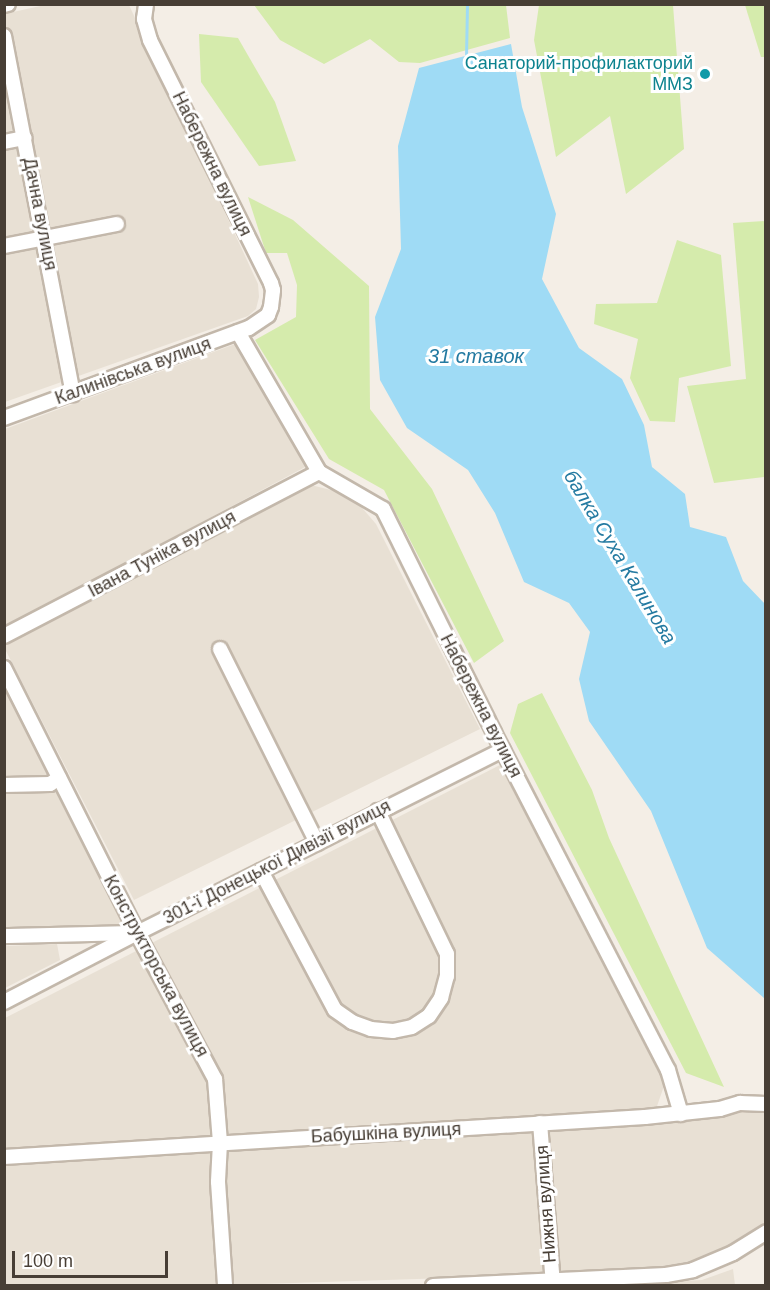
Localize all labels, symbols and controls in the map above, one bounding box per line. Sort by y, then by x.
place label: Санаторий-профилакторий ММЗ [465,53,693,96]
marker: Санаторий-профилакторий ММЗ [698,67,712,81]
street label: Набережна вулиця [168,88,256,240]
street label: Дачна вулиця [18,156,62,272]
street label: Калинівська вулиця [52,333,214,409]
water label: 31 ставок [428,344,524,368]
water label: балка Суха Калинова [559,466,681,648]
street label: Івана Туніка вулиця [85,506,239,602]
street label: Набережна вулиця [435,631,527,781]
street label: 301-ї Донецької Дивізії вулиця [160,795,394,929]
street label: Конструкторська вулиця [99,871,213,1061]
street label: Бабушкіна вулиця [310,1118,462,1148]
street label: Нижня вулиця [531,1144,561,1264]
scale bar [15,1239,171,1277]
text: 100 m [23,1251,73,1271]

